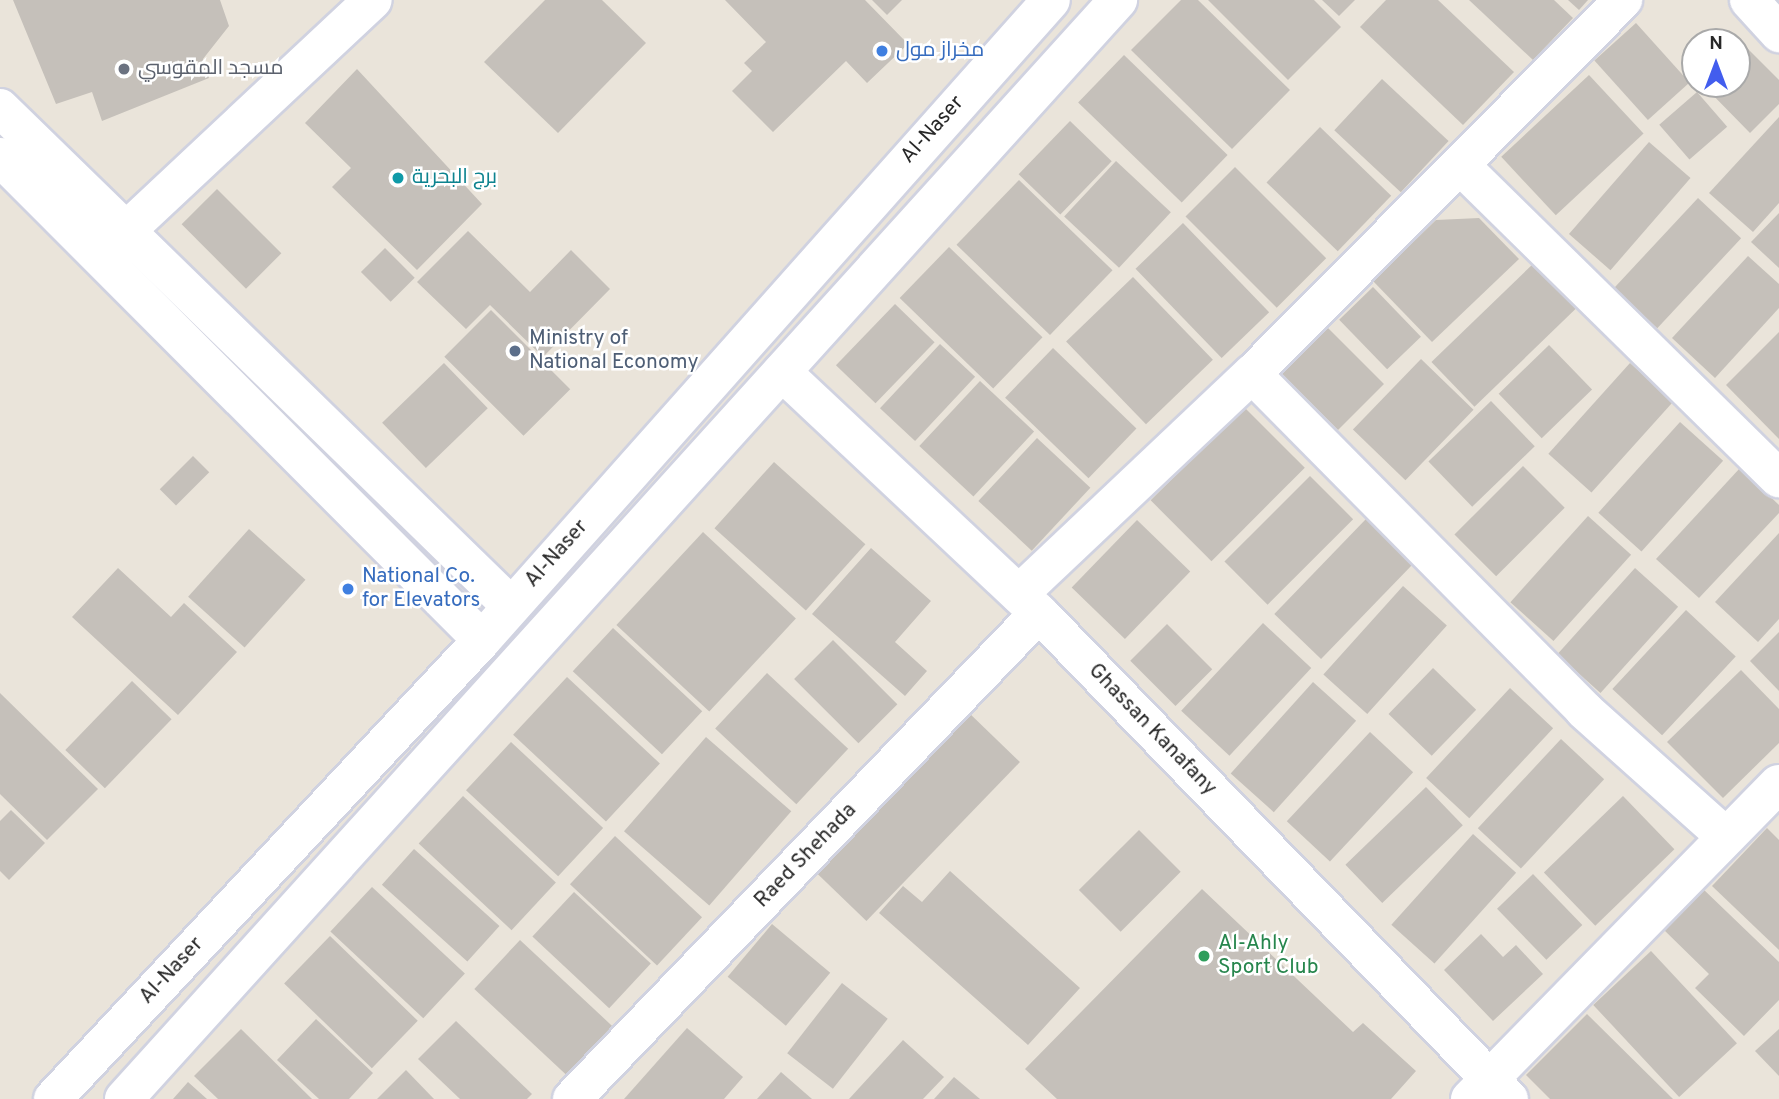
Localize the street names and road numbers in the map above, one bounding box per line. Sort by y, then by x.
street label: Al-Naser [896,91,970,169]
street label: Al-Naser [520,515,594,593]
street label: Ghassan Kanafany [1083,659,1221,801]
street label: Raed Shehada [750,798,862,914]
street label: Al-Naser [135,932,209,1010]

